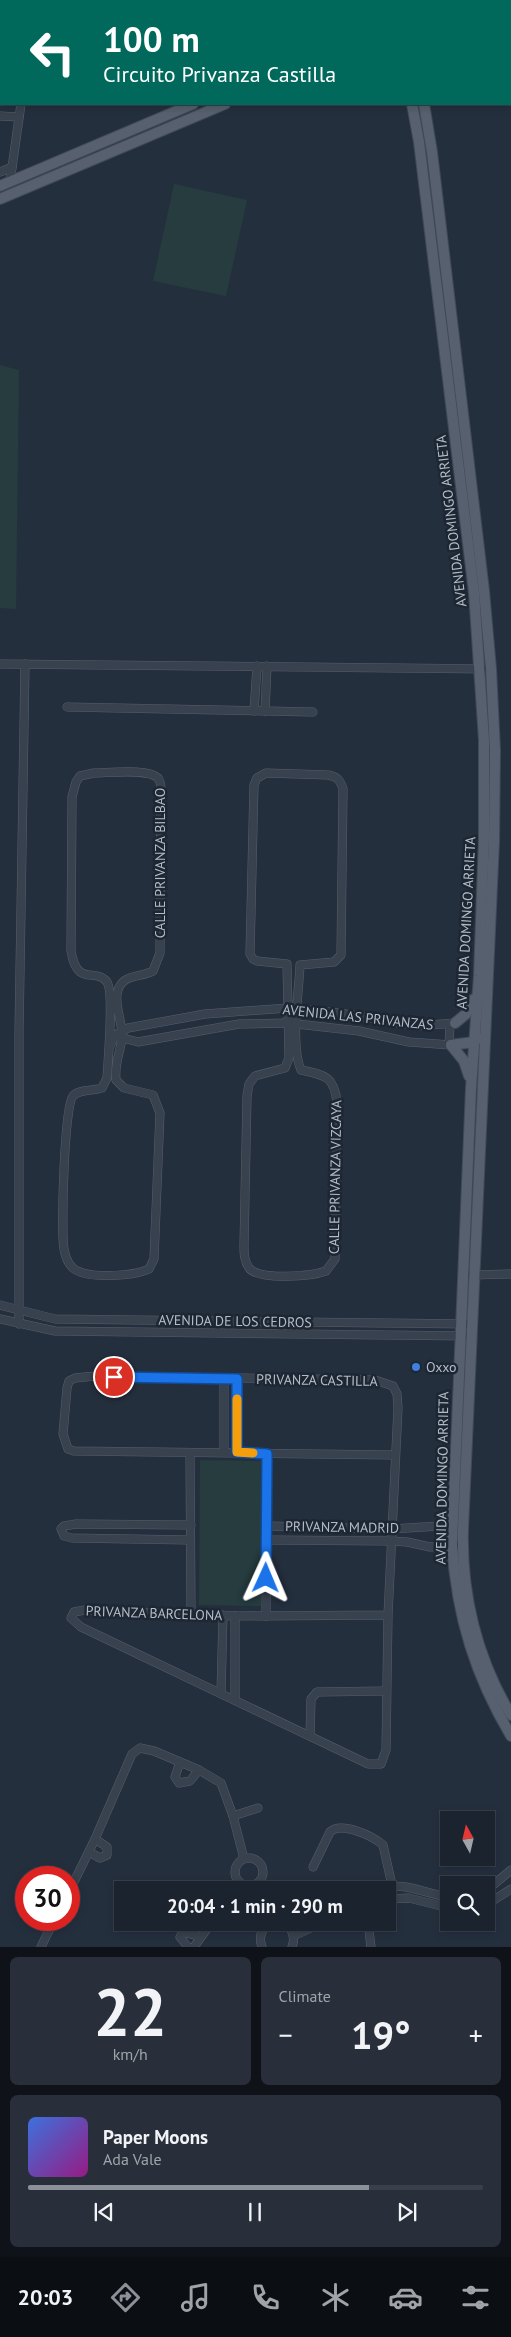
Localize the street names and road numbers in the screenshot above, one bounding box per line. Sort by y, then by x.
street label: AVENIDA DOMINGO ARRIETA [431,433,470,608]
street label: CALLE PRIVANZA BILBAO [151,788,169,938]
street label: AVENIDA DOMINGO ARRIETA [452,835,480,1010]
street label: AVENIDA LAS PRIVANZAS [282,1000,434,1034]
street label: CALLE PRIVANZA VIZCAYA [325,1099,345,1254]
street label: AVENIDA DE LOS CEDROS [158,1311,312,1331]
street label: PRIVANZA CASTILLA [256,1370,379,1390]
street label: AVENIDA DOMINGO ARRIETA [431,1391,453,1565]
street label: PRIVANZA MADRID [285,1517,399,1537]
street label: PRIVANZA BARCELONA [85,1602,224,1624]

